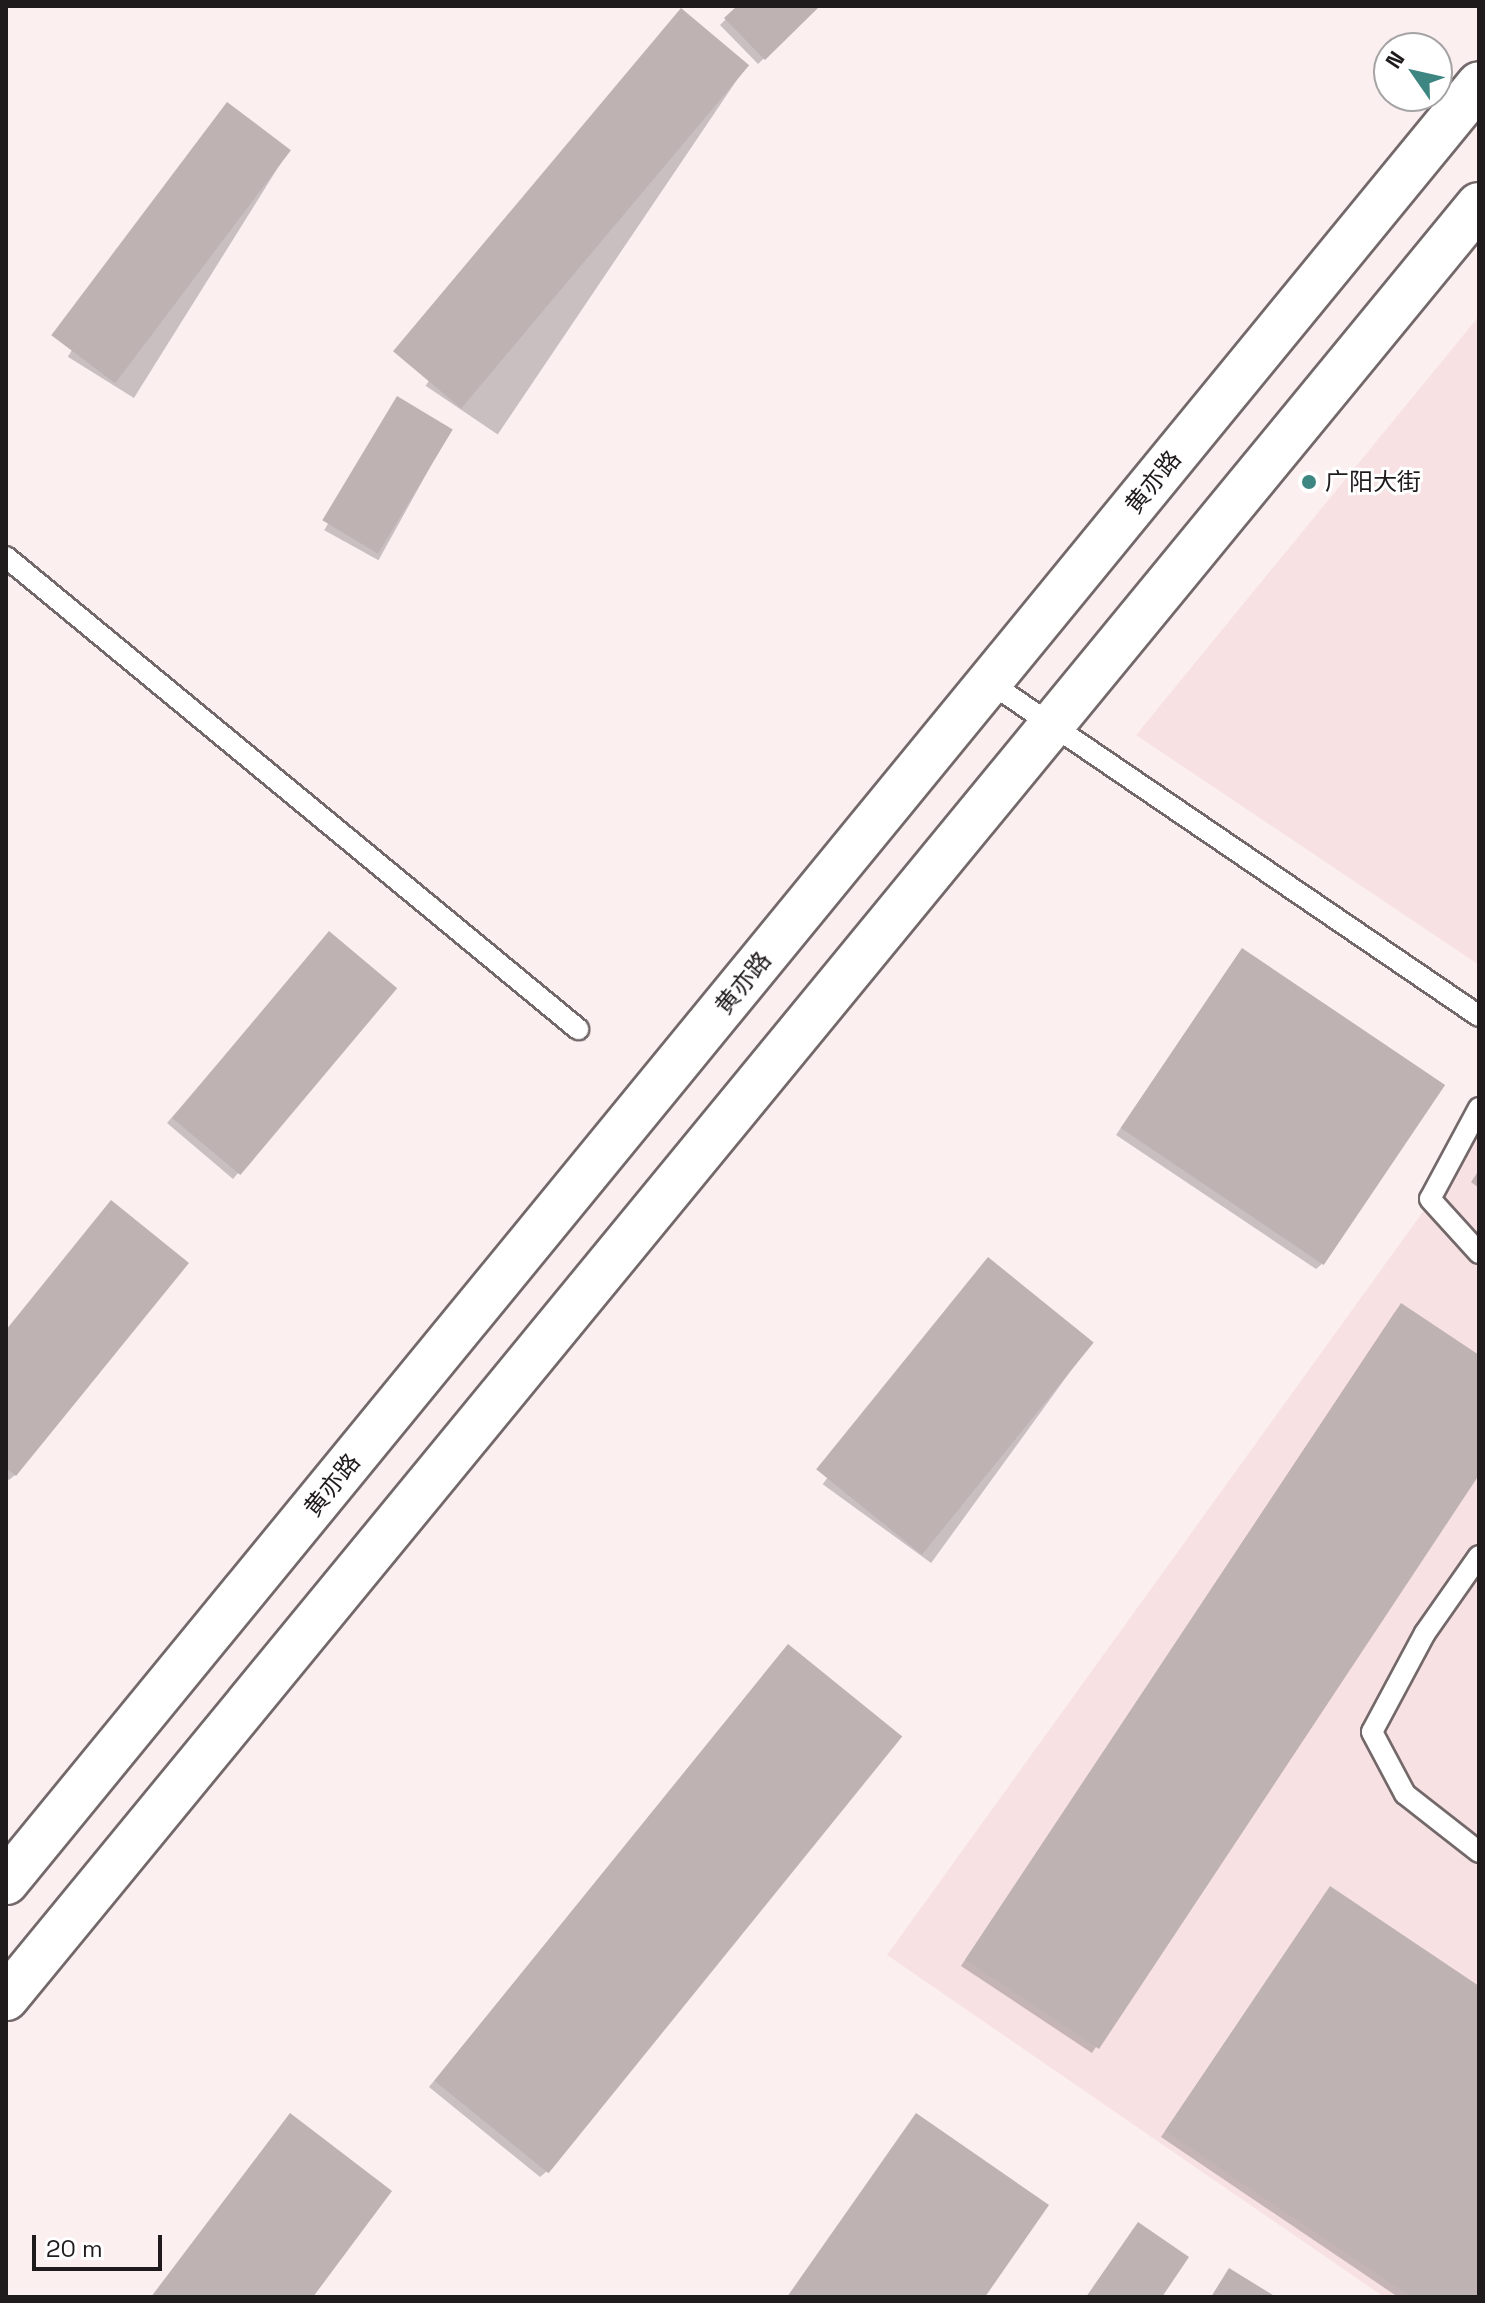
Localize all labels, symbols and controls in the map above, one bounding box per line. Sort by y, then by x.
north arrow [1373,32,1453,112]
text: N [1379,46,1410,74]
street label: 黄亦路 [1119,445,1187,519]
place label: 广阳大街 [1325,468,1421,496]
marker: 广阳大街 [1300,473,1318,491]
street label: 黄亦路 [709,946,777,1020]
street label: 黄亦路 [298,1448,366,1522]
scale bar [36,2219,166,2269]
text: 20 m [46,2233,103,2264]

